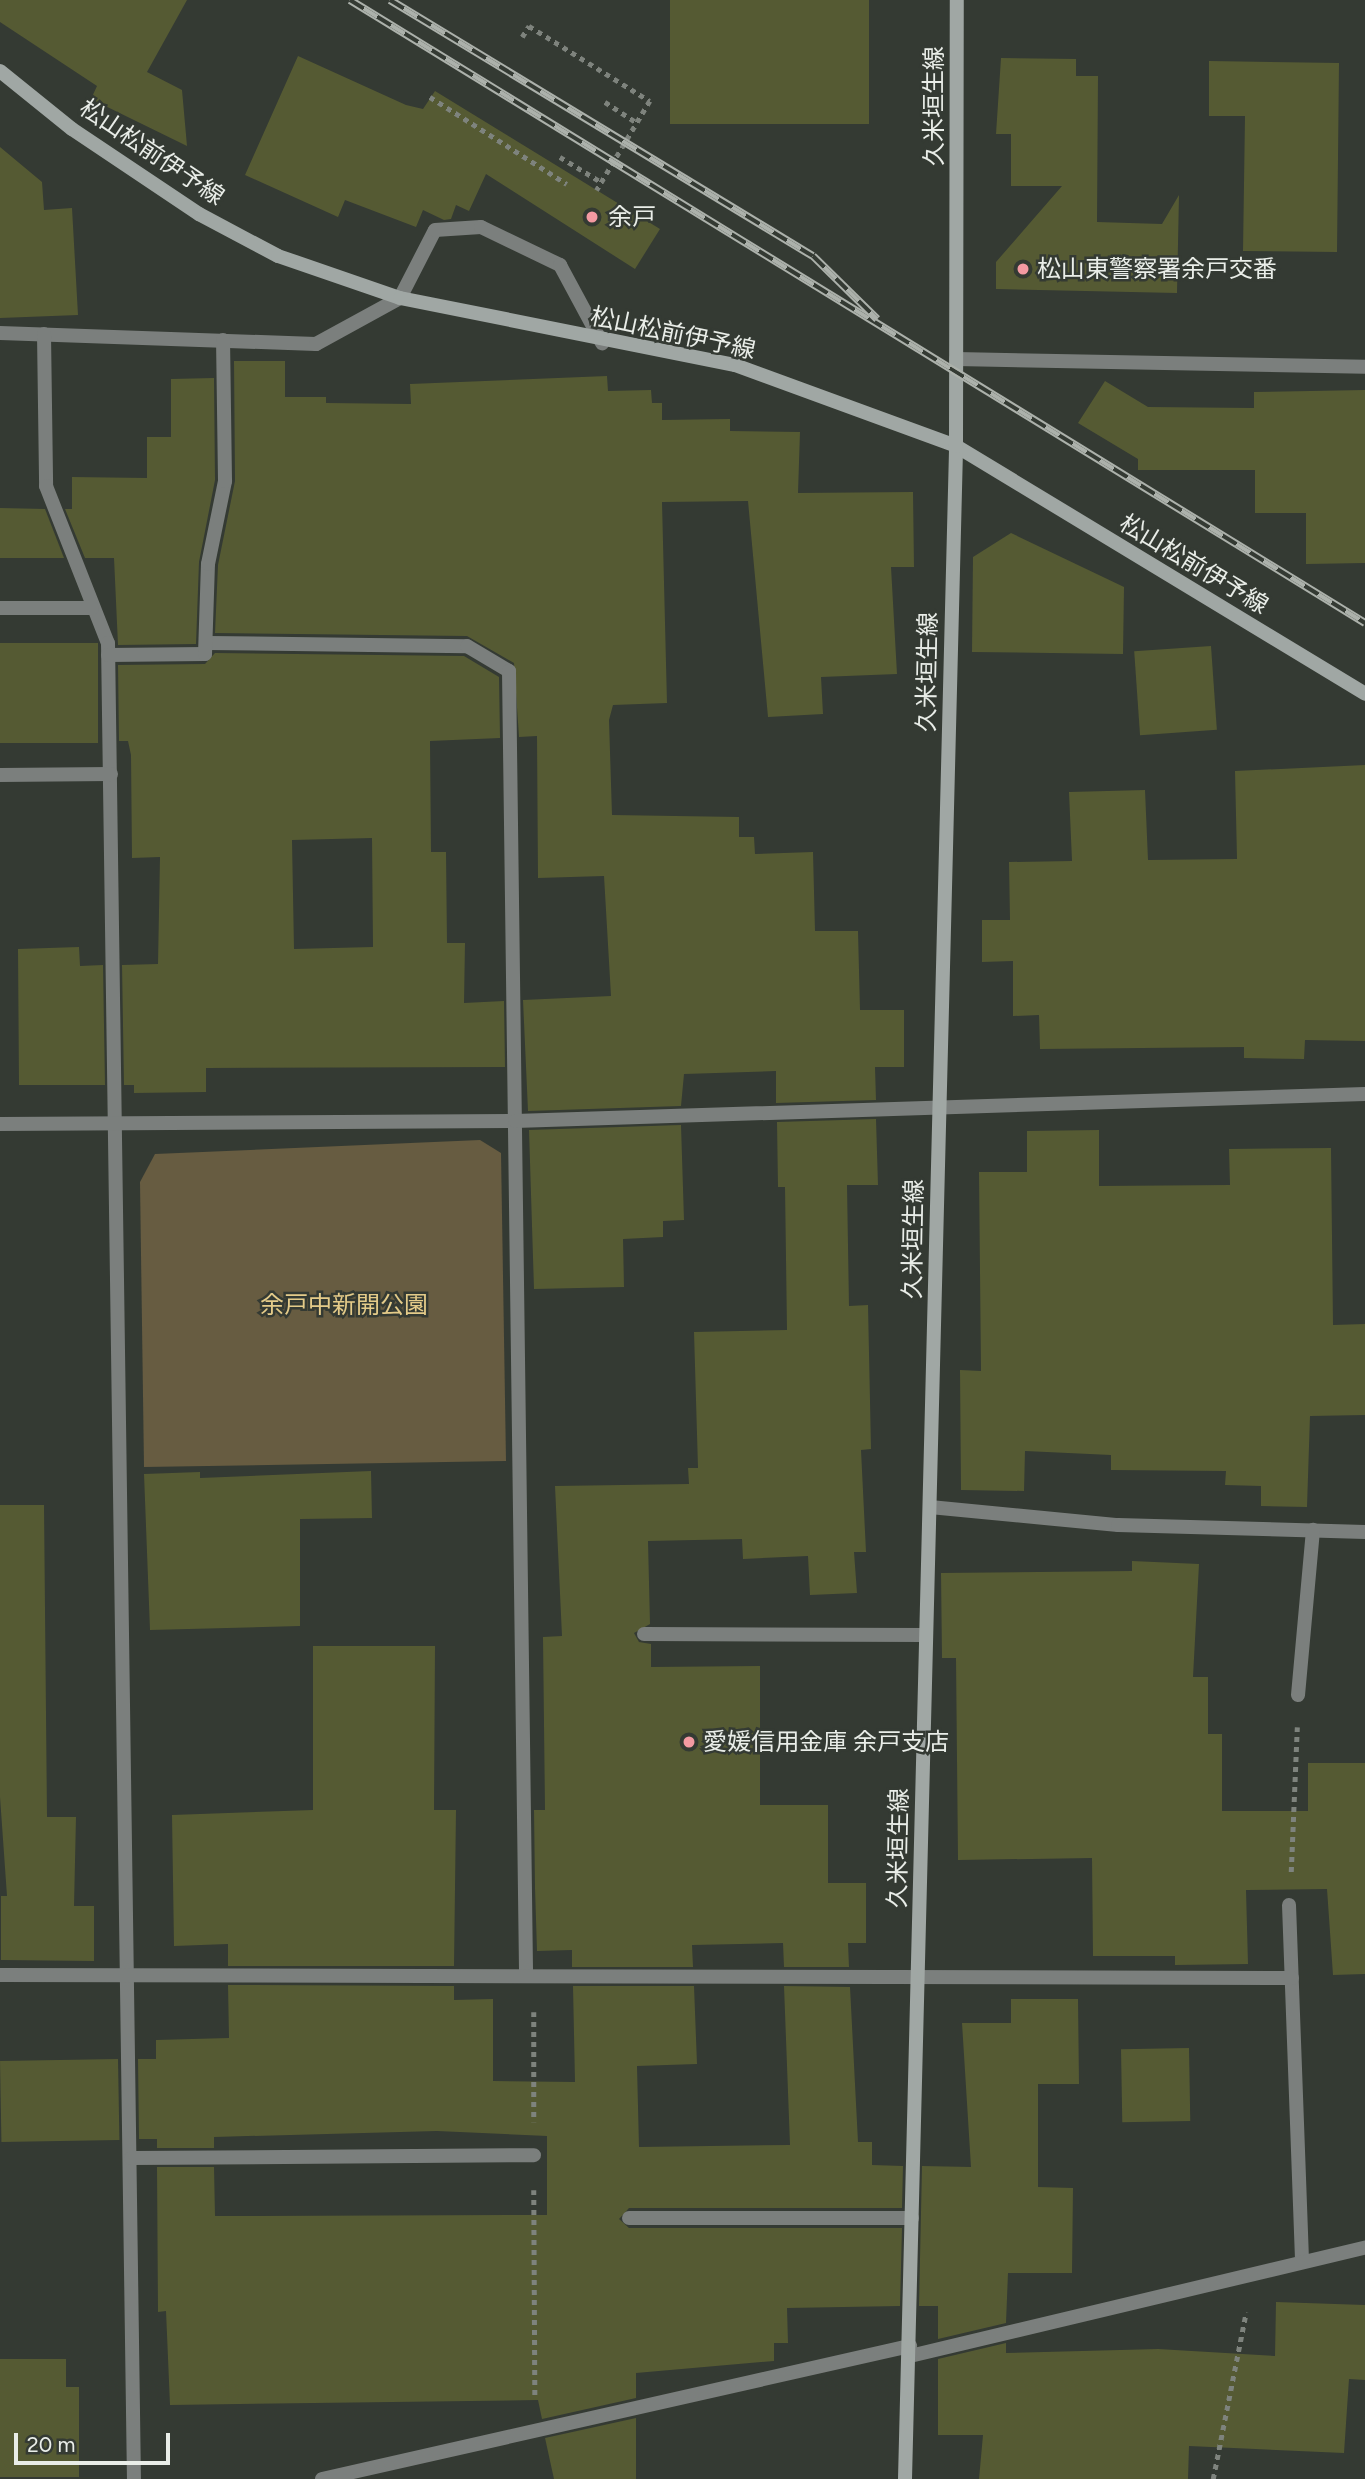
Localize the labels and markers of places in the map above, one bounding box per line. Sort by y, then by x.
place label: 余戸 [608,203,656,231]
marker: 余戸 [582,207,602,227]
place label: 松山東警察署余戸交番 [1037,255,1277,283]
marker: 松山東警察署余戸交番 [1015,261,1031,277]
place label: 愛媛信用金庫 余戸支店 [703,1728,949,1756]
marker: 愛媛信用金庫 余戸支店 [681,1734,697,1750]

